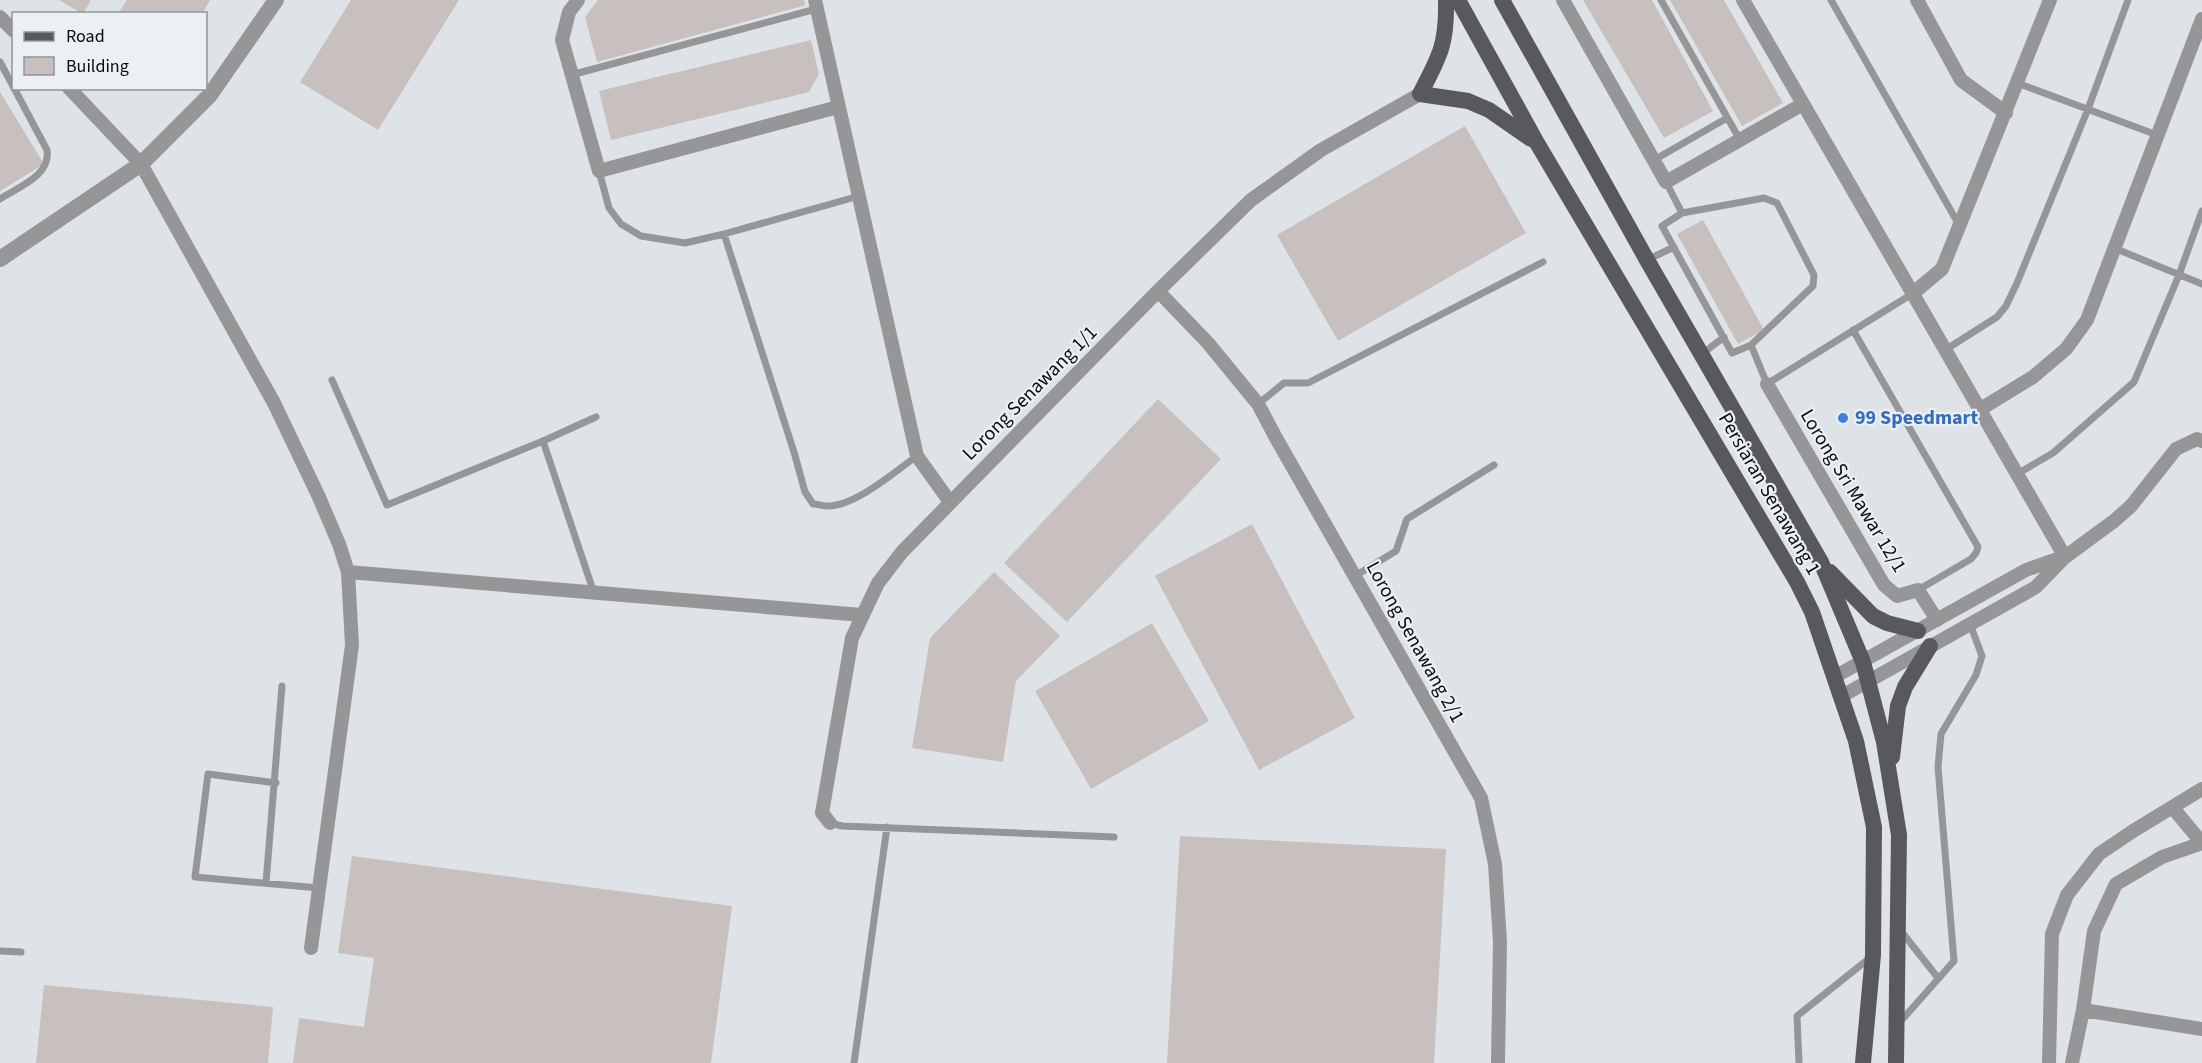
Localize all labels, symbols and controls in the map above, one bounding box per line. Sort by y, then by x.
legend [12,12,207,90]
text: Road [66,24,105,49]
text: Building [66,54,129,79]
street label: Lorong Senawang 1/1 [956,319,1104,467]
street label: Lorong Sri Mawar 12/1 [1793,404,1913,578]
place label: 99 Speedmart [1855,404,1979,432]
street label: Persiaran Senawang 1 [1711,408,1827,580]
marker: 99 Speedmart [1836,411,1850,425]
street label: Lorong Senawang 2/1 [1359,556,1471,728]

